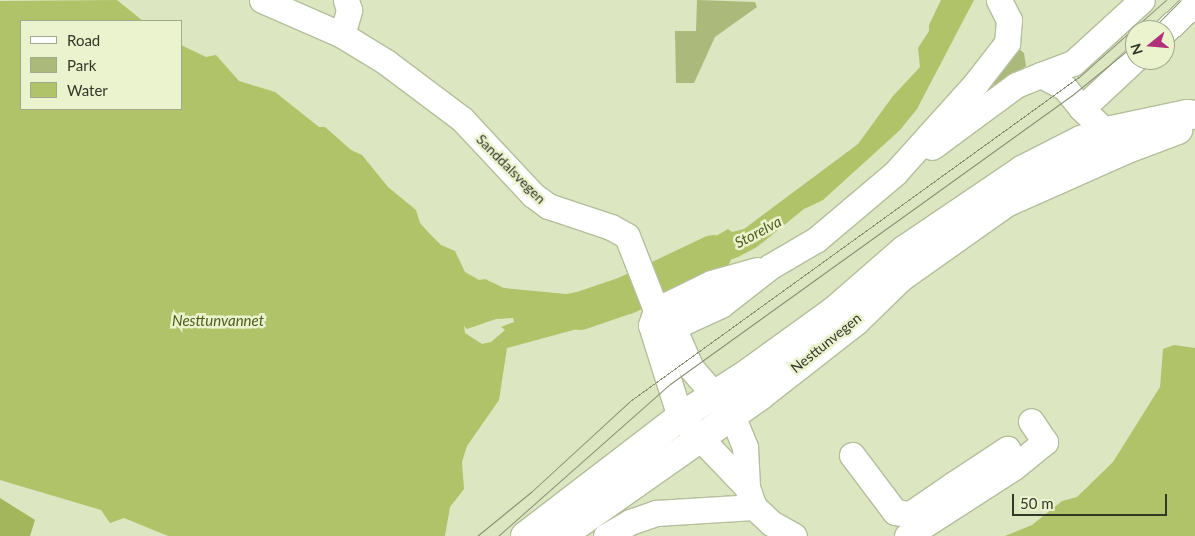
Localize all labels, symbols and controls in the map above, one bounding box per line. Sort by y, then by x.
legend [20,20,182,110]
north arrow [1125,20,1175,70]
text: Road [67,31,100,49]
text: N [1126,42,1146,57]
text: Park [67,56,96,74]
text: Water [67,81,108,99]
street label: Sanddalsvegen [473,131,549,207]
water label: Storelva [732,212,784,252]
street label: Nesttunvegen [787,309,865,377]
water label: Nesttunvannet [172,312,264,330]
scale bar [1015,484,1170,516]
text: 50 m [1020,494,1054,512]

